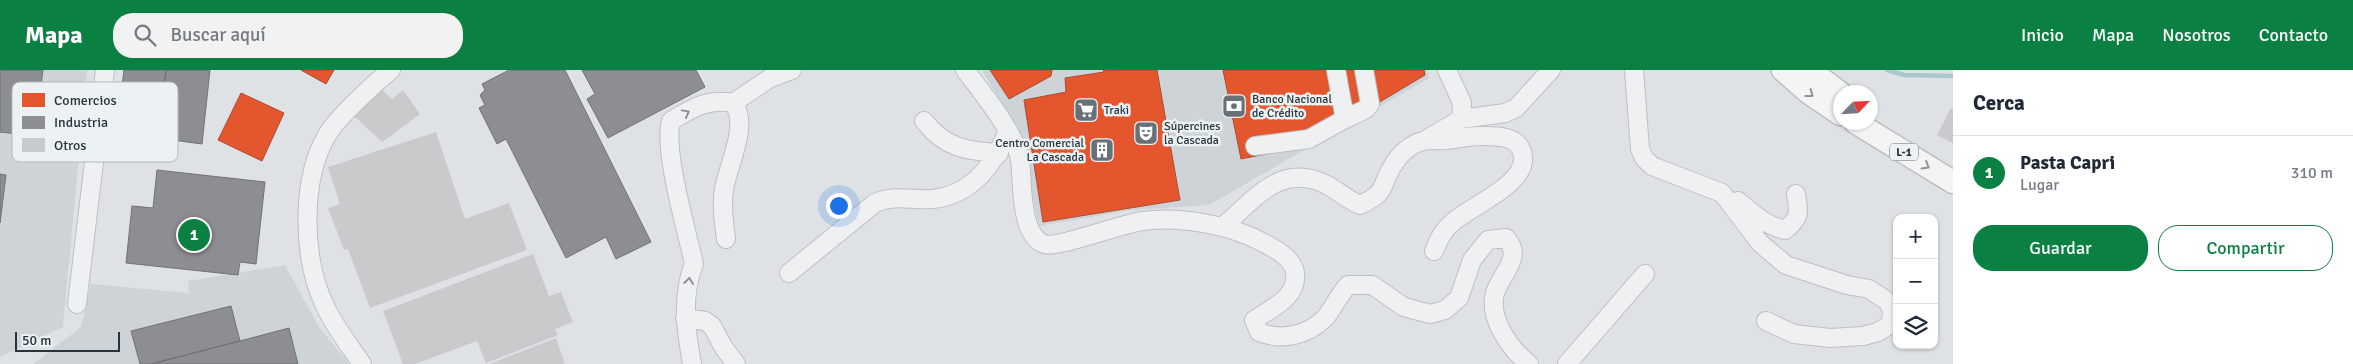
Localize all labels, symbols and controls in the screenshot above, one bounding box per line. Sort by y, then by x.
search box [113,13,463,58]
text: Mapa [25,20,83,50]
icon: search [131,21,159,49]
text: Buscar aquí [171,23,266,47]
text: Inicio [2021,24,2064,46]
text: Mapa [2092,24,2134,46]
text: Nosotros [2162,24,2231,46]
text: Contacto [2259,24,2328,46]
legend [12,82,178,162]
north arrow [1833,85,1878,130]
one-way arrow [1804,88,1814,97]
text: Cerca [1973,90,2025,116]
text: Comercios [54,92,117,109]
place label: Banco Nacional de Crédito [1252,92,1332,121]
bank icon: Banco Nacional de Crédito [1221,93,1247,119]
supermarket icon: Traki [1073,97,1099,123]
place label: Traki [1104,103,1129,118]
one-way arrow [680,109,689,119]
text: Industria [54,114,108,131]
place label: Súpercines la Cascada [1164,119,1221,148]
theatre icon: Súpercines la Cascada [1133,120,1159,146]
place label: Centro Comercial La Cascada [995,136,1084,165]
text: Otros [54,137,86,154]
building icon: Centro Comercial La Cascada [1089,137,1115,163]
road number: L-1 [1890,144,1918,160]
text: Pasta Capri [2020,151,2115,175]
one-way arrow [1921,160,1930,169]
text: 1 [1985,163,1993,183]
text: 310 m [2291,163,2333,183]
text: Lugar [2020,175,2059,195]
your location [826,193,852,219]
map controls [1893,214,1938,349]
button: + [1893,214,1938,259]
pin: 1 [178,216,210,254]
button: Guardar [1973,225,2148,271]
button: Compartir [2158,225,2333,271]
button: − [1893,259,1938,304]
one-way arrow [684,277,694,285]
button: layers [1893,304,1938,349]
scale bar [15,329,120,352]
text: 50 m [22,332,51,349]

